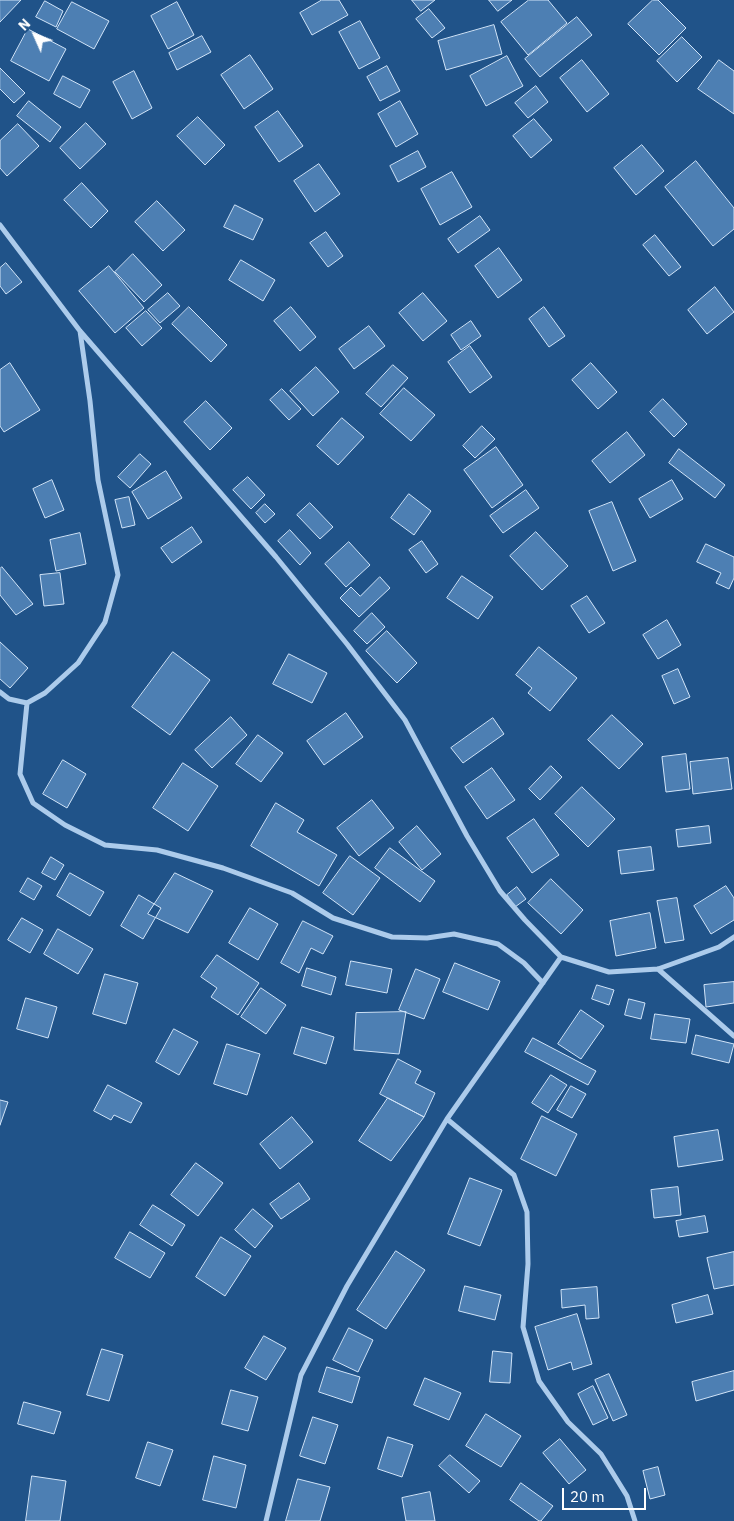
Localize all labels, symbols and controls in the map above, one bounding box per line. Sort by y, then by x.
north arrow [10,10,60,60]
text: N [14,15,34,34]
scale bar [564,1478,648,1510]
text: 20 m [570,1487,605,1506]

